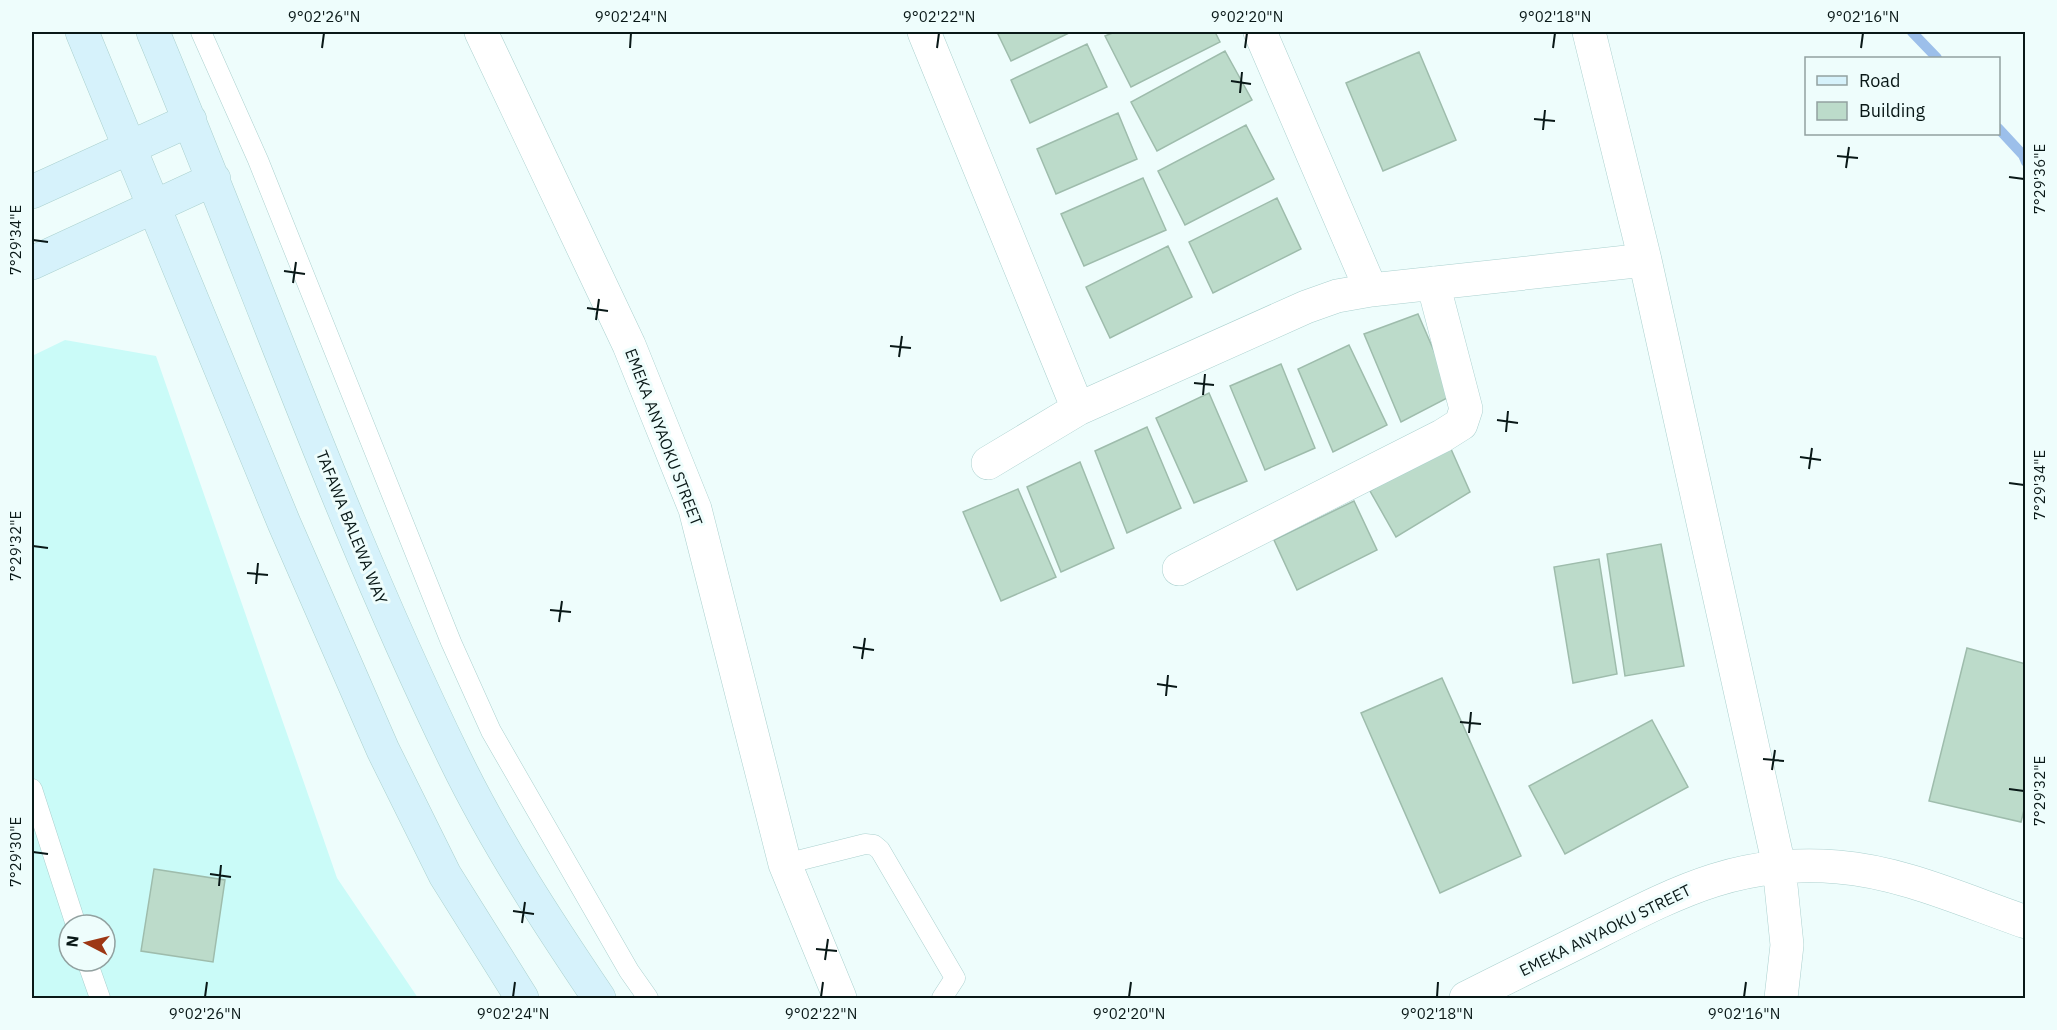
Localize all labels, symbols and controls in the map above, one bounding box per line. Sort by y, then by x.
text: 9°02'26"N [288,7,360,26]
text: 9°02'24"N [595,7,667,26]
text: 9°02'22"N [903,7,975,26]
text: 9°02'20"N [1211,7,1283,26]
text: 9°02'18"N [1519,7,1591,26]
text: 9°02'16"N [1827,7,1899,26]
legend [1805,57,2000,135]
text: Road [1859,69,1900,92]
text: Building [1859,99,1926,122]
text: 7°29'36"E [2030,144,2049,214]
text: 7°29'34"E [6,205,25,275]
street label: EMEKA ANYAOKU STREET [621,345,707,529]
street label: TAFAWA BALEWA WAY [312,447,392,607]
text: 7°29'34"E [2030,450,2049,520]
text: 7°29'32"E [6,511,25,581]
text: 7°29'32"E [2030,756,2049,826]
text: 7°29'30"E [6,817,25,887]
street label: EMEKA ANYAOKU STREET [1516,880,1694,980]
north arrow [57,913,117,973]
text: N [61,934,83,948]
text: 9°02'26"N [169,1004,241,1023]
text: 9°02'24"N [477,1004,549,1023]
text: 9°02'22"N [785,1004,857,1023]
text: 9°02'20"N [1093,1004,1165,1023]
text: 9°02'18"N [1401,1004,1473,1023]
text: 9°02'16"N [1708,1004,1780,1023]

